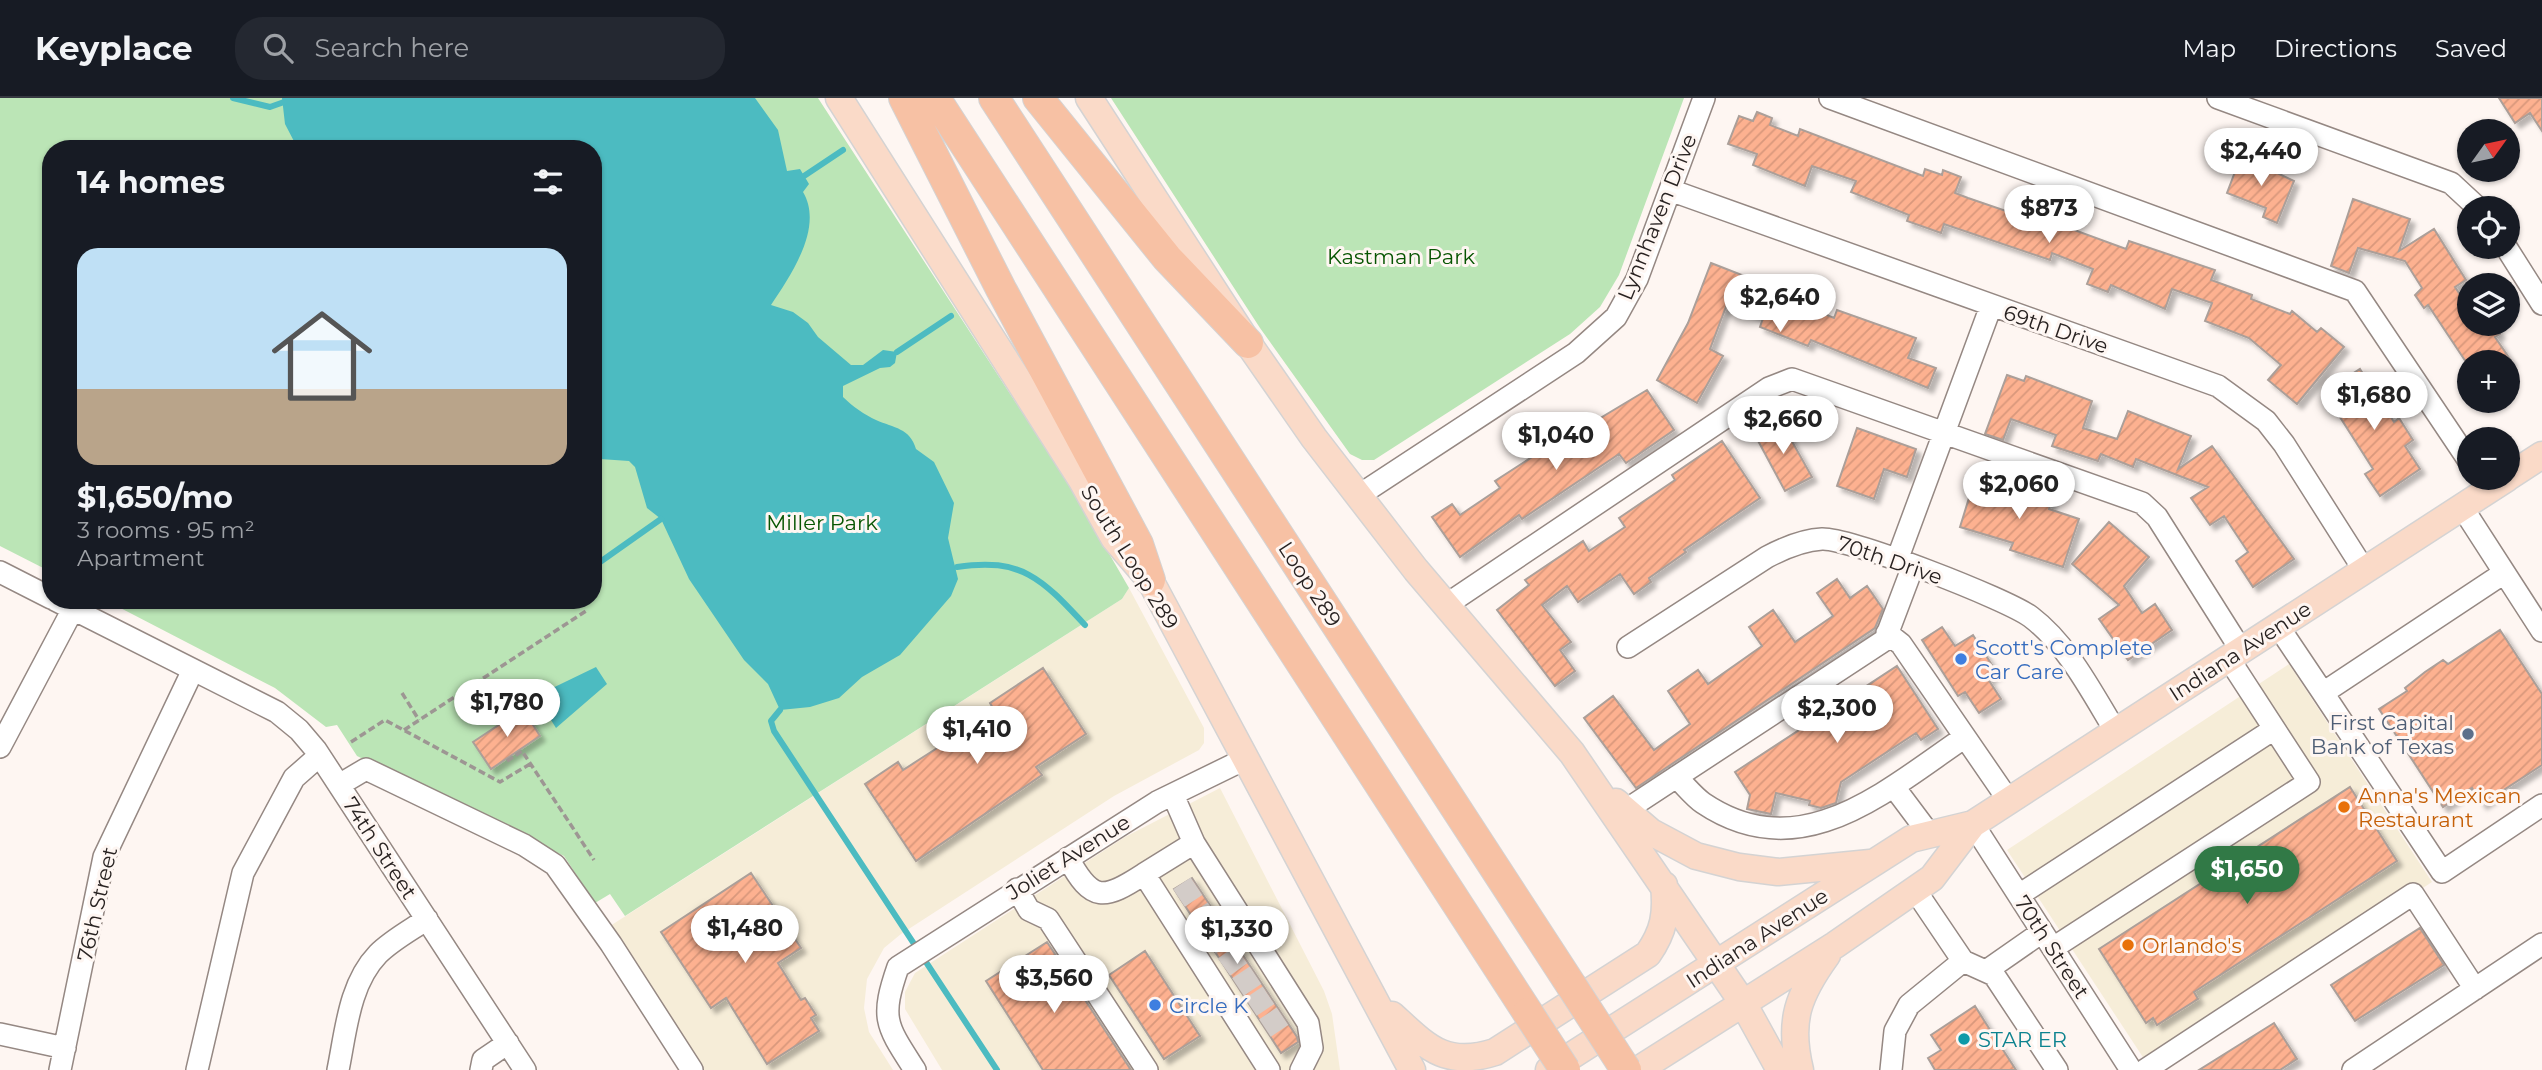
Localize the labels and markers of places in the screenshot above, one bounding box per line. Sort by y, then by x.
pin: $2,440 [2204,129,2318,188]
pin: $873 [2008,186,2090,245]
pin: $2,640 [1723,274,1837,334]
pin: $1,680 [2317,372,2431,432]
pin: $2,660 [1726,396,1840,456]
pin: $1,040 [1499,412,1613,472]
pin: $2,060 [1962,462,2076,521]
place label: Scott's Complete Car Care [1975,635,2153,684]
marker: Scott's Complete Car Care [1953,651,1969,667]
pin: $1,780 [450,680,564,739]
pin: $2,300 [1780,686,1894,745]
pin: $1,410 [920,706,1034,766]
place label: First Capital Bank of Texas [2311,710,2454,759]
marker: First Capital Bank of Texas [2460,726,2476,742]
place label: Anna's Mexican Restaurant [2358,783,2522,832]
marker: Anna's Mexican Restaurant [2336,799,2352,815]
pin: $1,650 [2190,846,2304,906]
pin: $1,480 [688,906,802,965]
pin: $1,330 [1180,906,1294,966]
place label: Orlando's [2142,933,2242,958]
marker: Orlando's [2120,937,2136,953]
pin: $3,560 [997,956,1111,1015]
place label: Circle K [1169,993,1248,1018]
marker: Circle K [1147,997,1163,1013]
place label: STAR ER [1978,1027,2067,1052]
marker: STAR ER [1956,1031,1972,1047]

